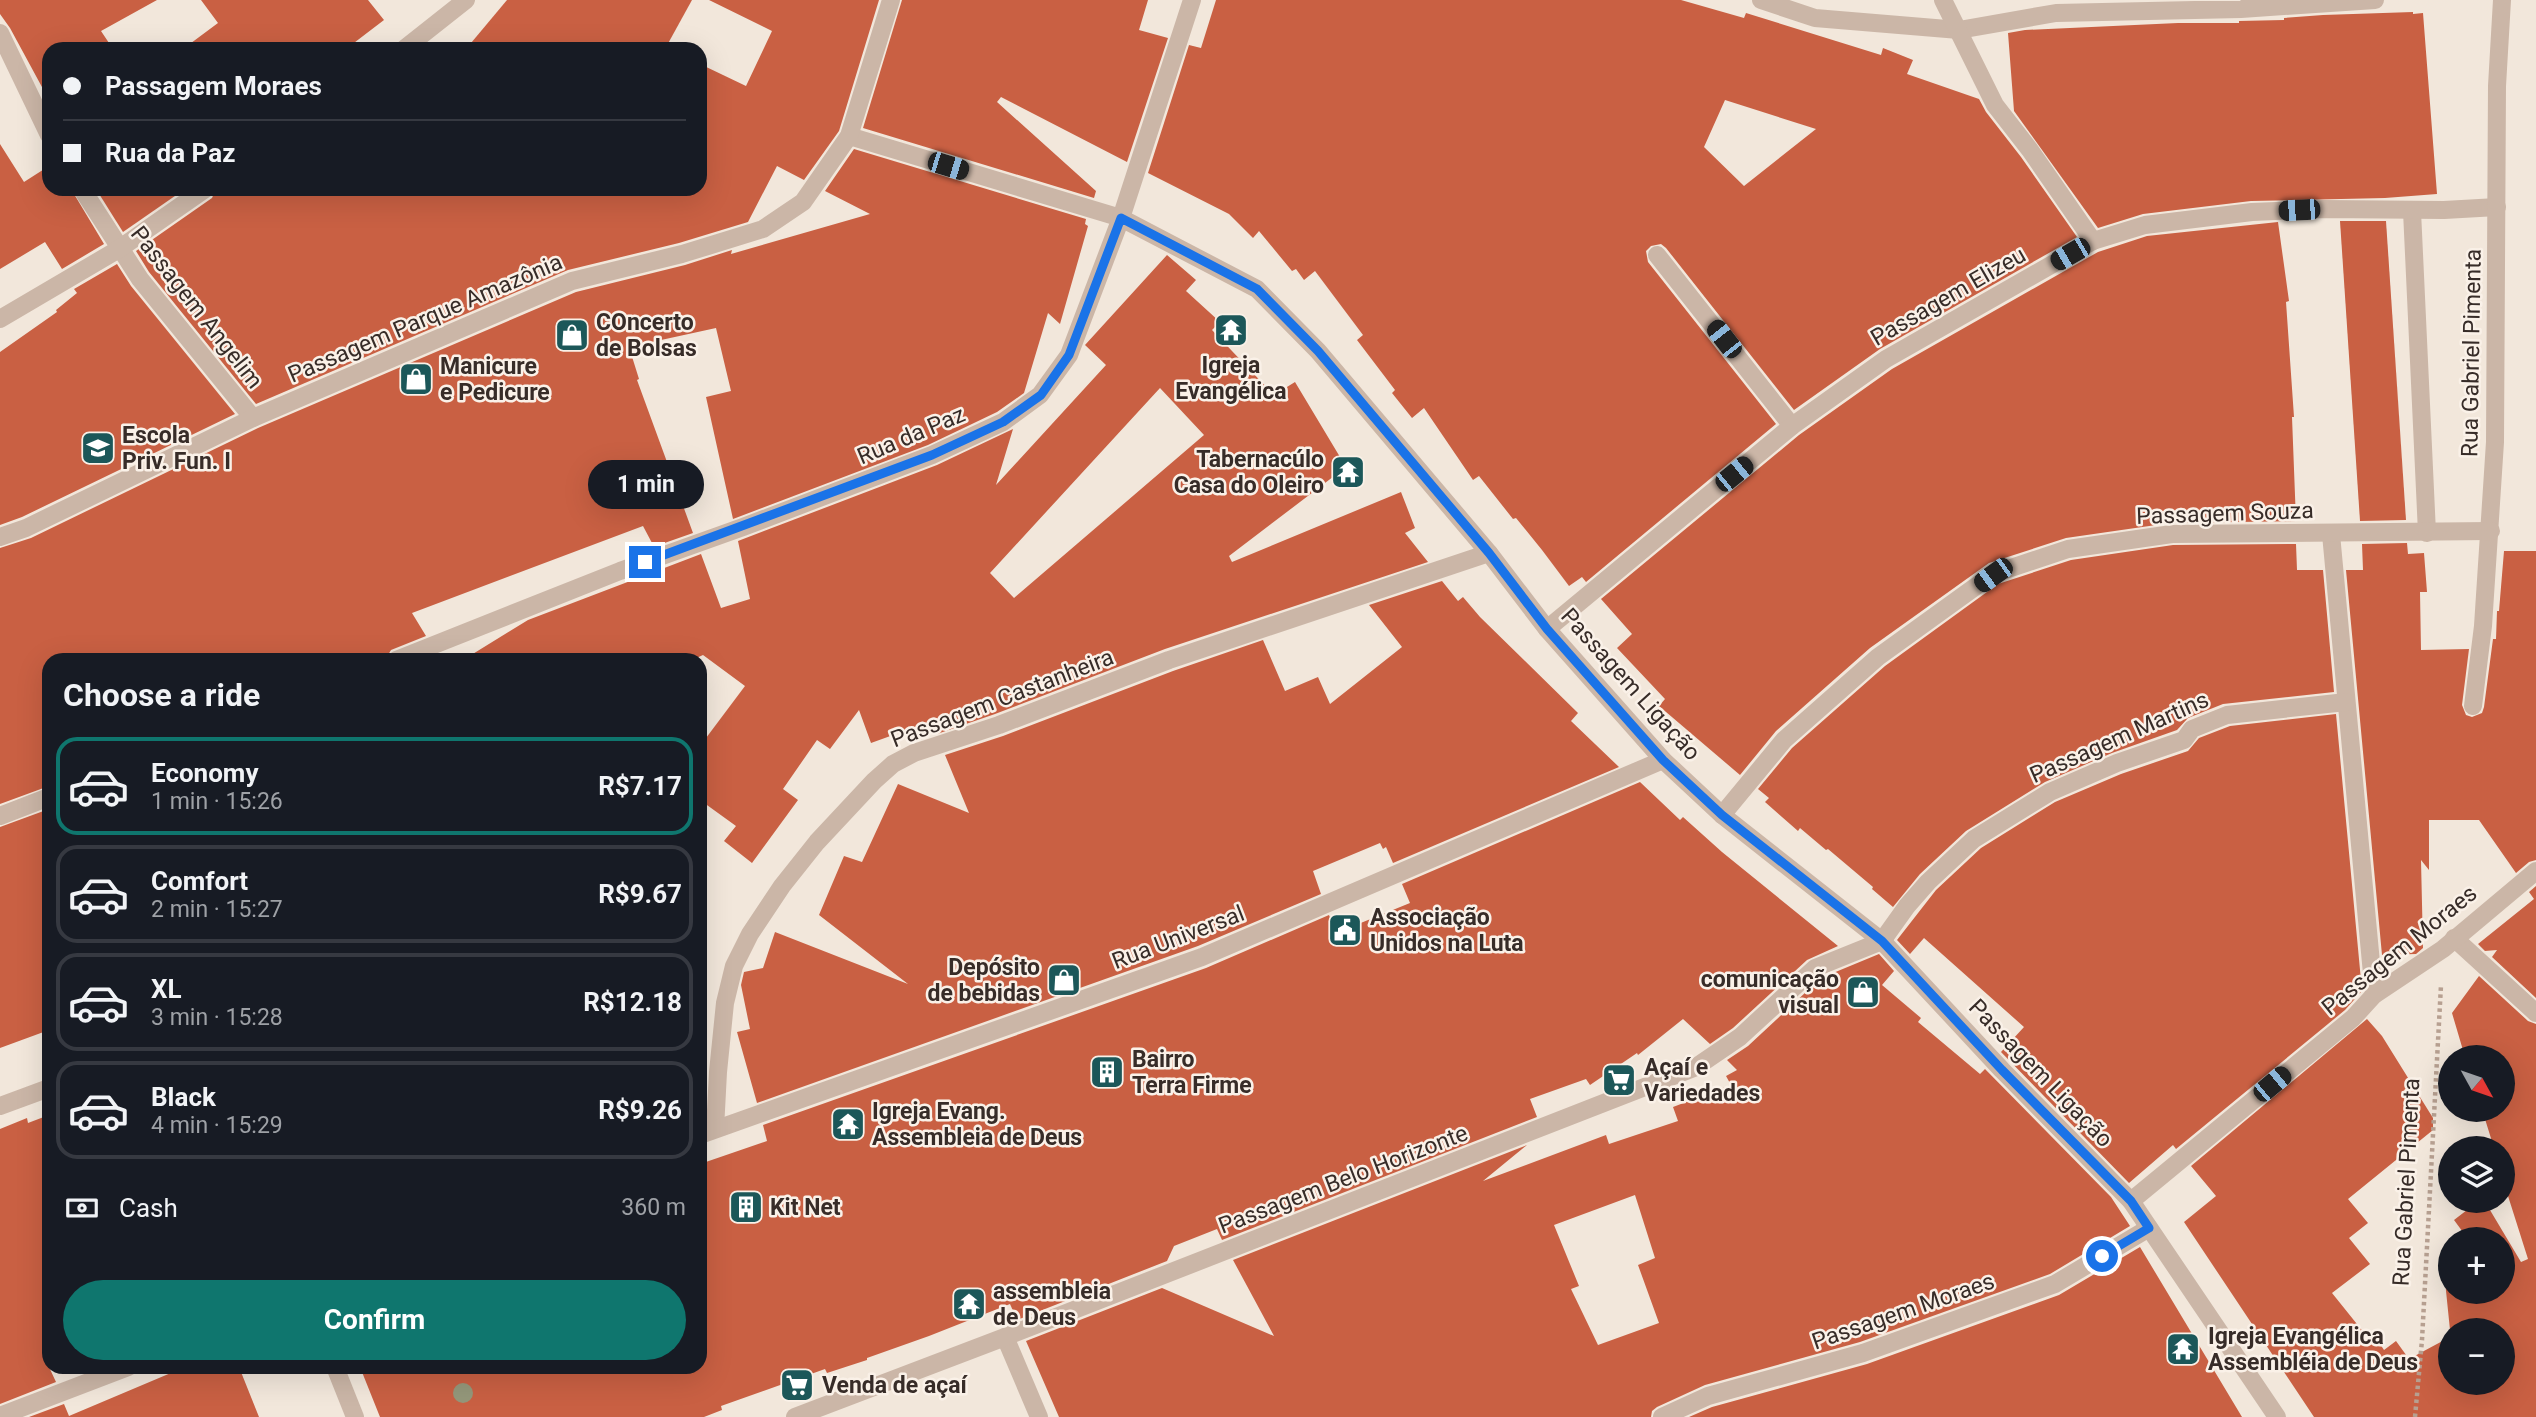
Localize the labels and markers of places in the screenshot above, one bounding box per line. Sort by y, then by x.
place label: COncerto de Bolsas [596,309,697,362]
temple icon: Igreja Evangélica [1212,311,1250,349]
shop icon: COncerto de Bolsas [553,316,591,354]
place label: Igreja Evangélica [1175,352,1287,405]
place label: Manicure e Pedicure [440,353,550,406]
shop icon: Manicure e Pedicure [397,360,435,398]
place label: Escola Priv. Fun. I [122,422,231,475]
school or university icon: Escola Priv. Fun. I [79,429,117,467]
place label: Tabernacúlo Casa do Oleiro [1174,446,1324,499]
temple icon: Tabernacúlo Casa do Oleiro [1329,453,1367,491]
place label: Associação Unidos na Luta [1370,904,1524,957]
public building icon: Associação Unidos na Luta [1326,911,1364,949]
place label: Depósito de bebidas [927,954,1040,1007]
shop icon: Depósito de bebidas [1045,961,1083,999]
place label: comunicação visual [1701,966,1839,1019]
shop icon: comunicação visual [1844,973,1882,1011]
place label: Bairro Terra Firme [1132,1046,1252,1099]
building icon: Bairro Terra Firme [1088,1053,1126,1091]
place label: Açaí e Variedades [1644,1054,1760,1107]
supermarket icon: Açaí e Variedades [1600,1061,1638,1099]
place label: Igreja Evang. Assembleia de Deus [872,1098,1082,1151]
temple icon: Igreja Evang. Assembleia de Deus [829,1105,867,1143]
building icon: Kit Net [727,1188,765,1226]
place label: Kit Net [770,1194,841,1221]
place label: assembleia de Deus [993,1278,1111,1331]
temple icon: assembleia de Deus [950,1285,988,1323]
place label: Igreja Evangélica Assembléia de Deus [2208,1323,2418,1376]
temple icon: Igreja Evangélica Assembléia de Deus [2164,1330,2202,1368]
supermarket icon: Venda de açaí [778,1366,816,1404]
place label: Venda de açaí [822,1372,969,1399]

